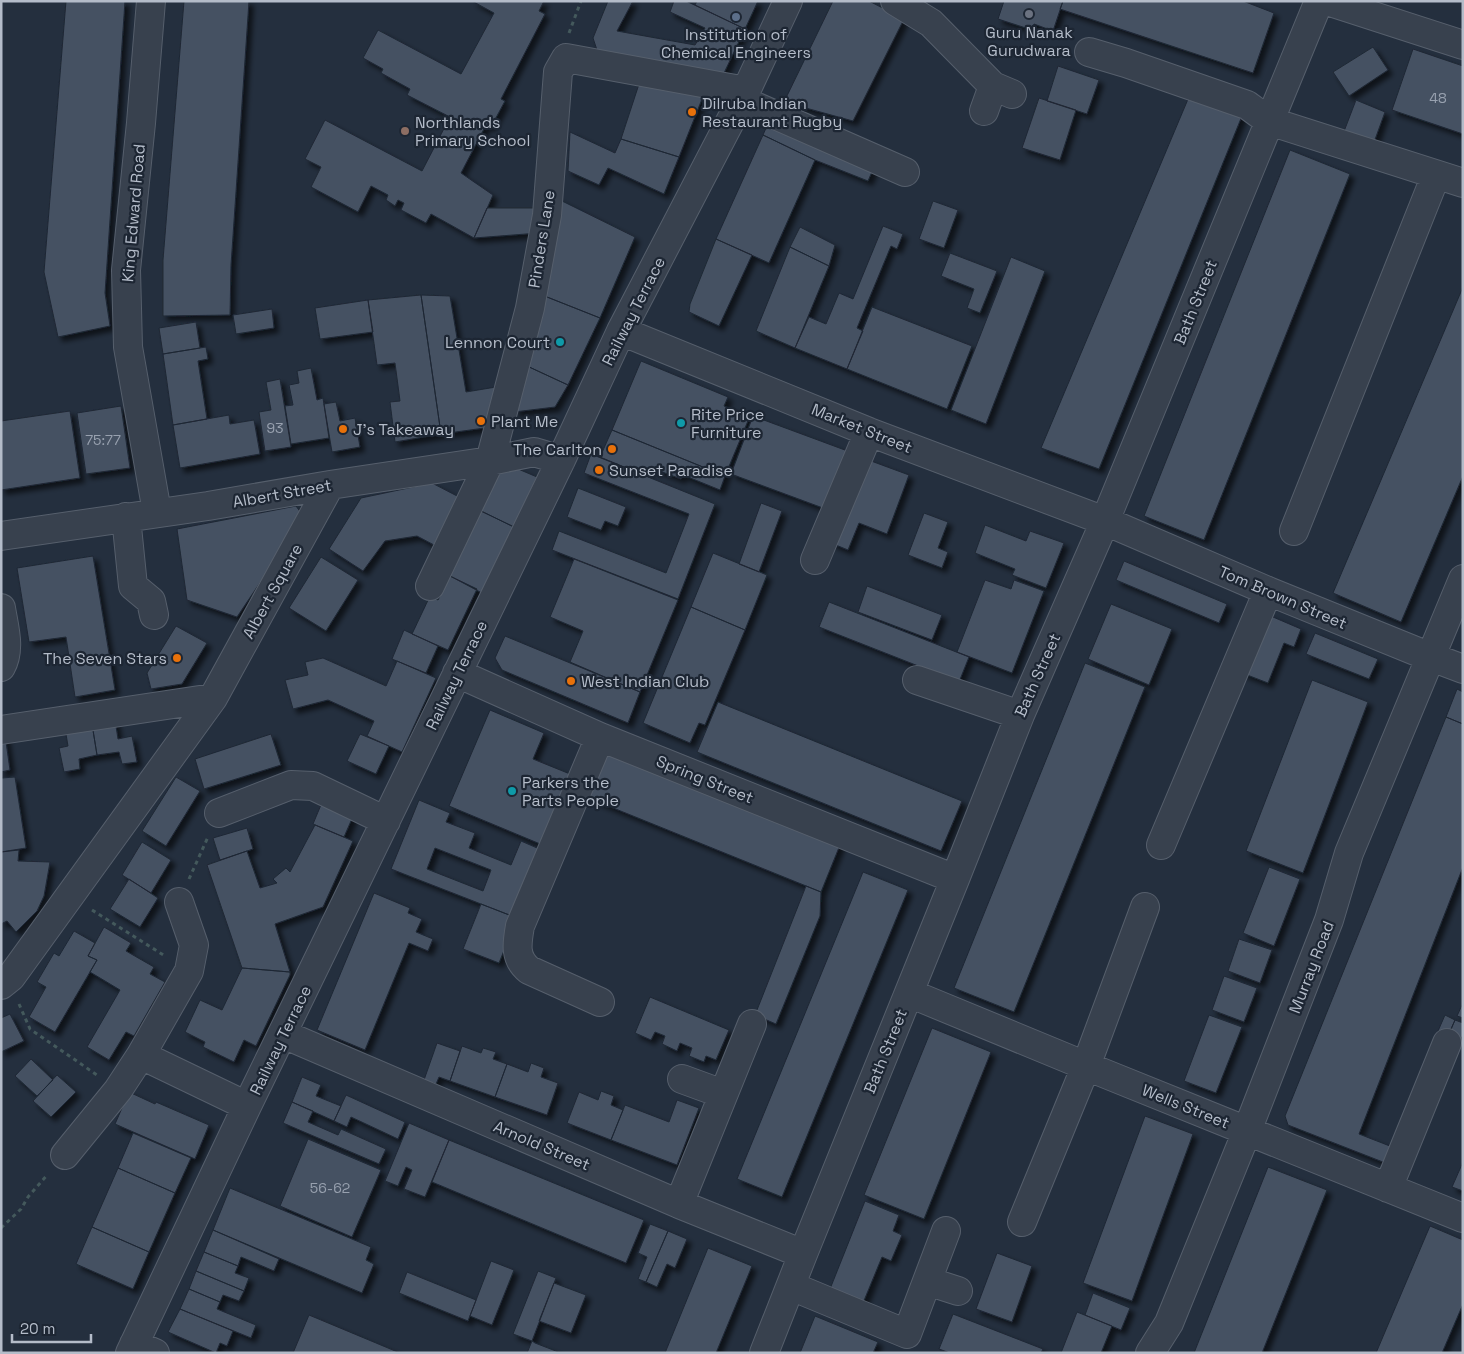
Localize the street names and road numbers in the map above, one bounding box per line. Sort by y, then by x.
street label: King Edward Road [117,143,150,283]
street label: Pinders Lane [523,189,560,289]
street label: Railway Terrace [597,253,670,369]
street label: Bath Street [1169,257,1222,348]
street label: Market Street [808,399,915,458]
street label: Albert Street [231,474,333,513]
street label: Albert Square [238,540,307,643]
street label: Tom Brown Street [1216,561,1350,634]
street label: Railway Terrace [421,617,492,733]
street label: Bath Street [1010,630,1065,720]
street label: Spring Street [653,750,757,809]
street label: Murray Road [1284,918,1339,1017]
street label: Railway Terrace [245,982,316,1098]
street label: Bath Street [859,1006,912,1097]
street label: Wells Street [1139,1079,1233,1134]
street label: Arnold Street [490,1116,593,1175]

